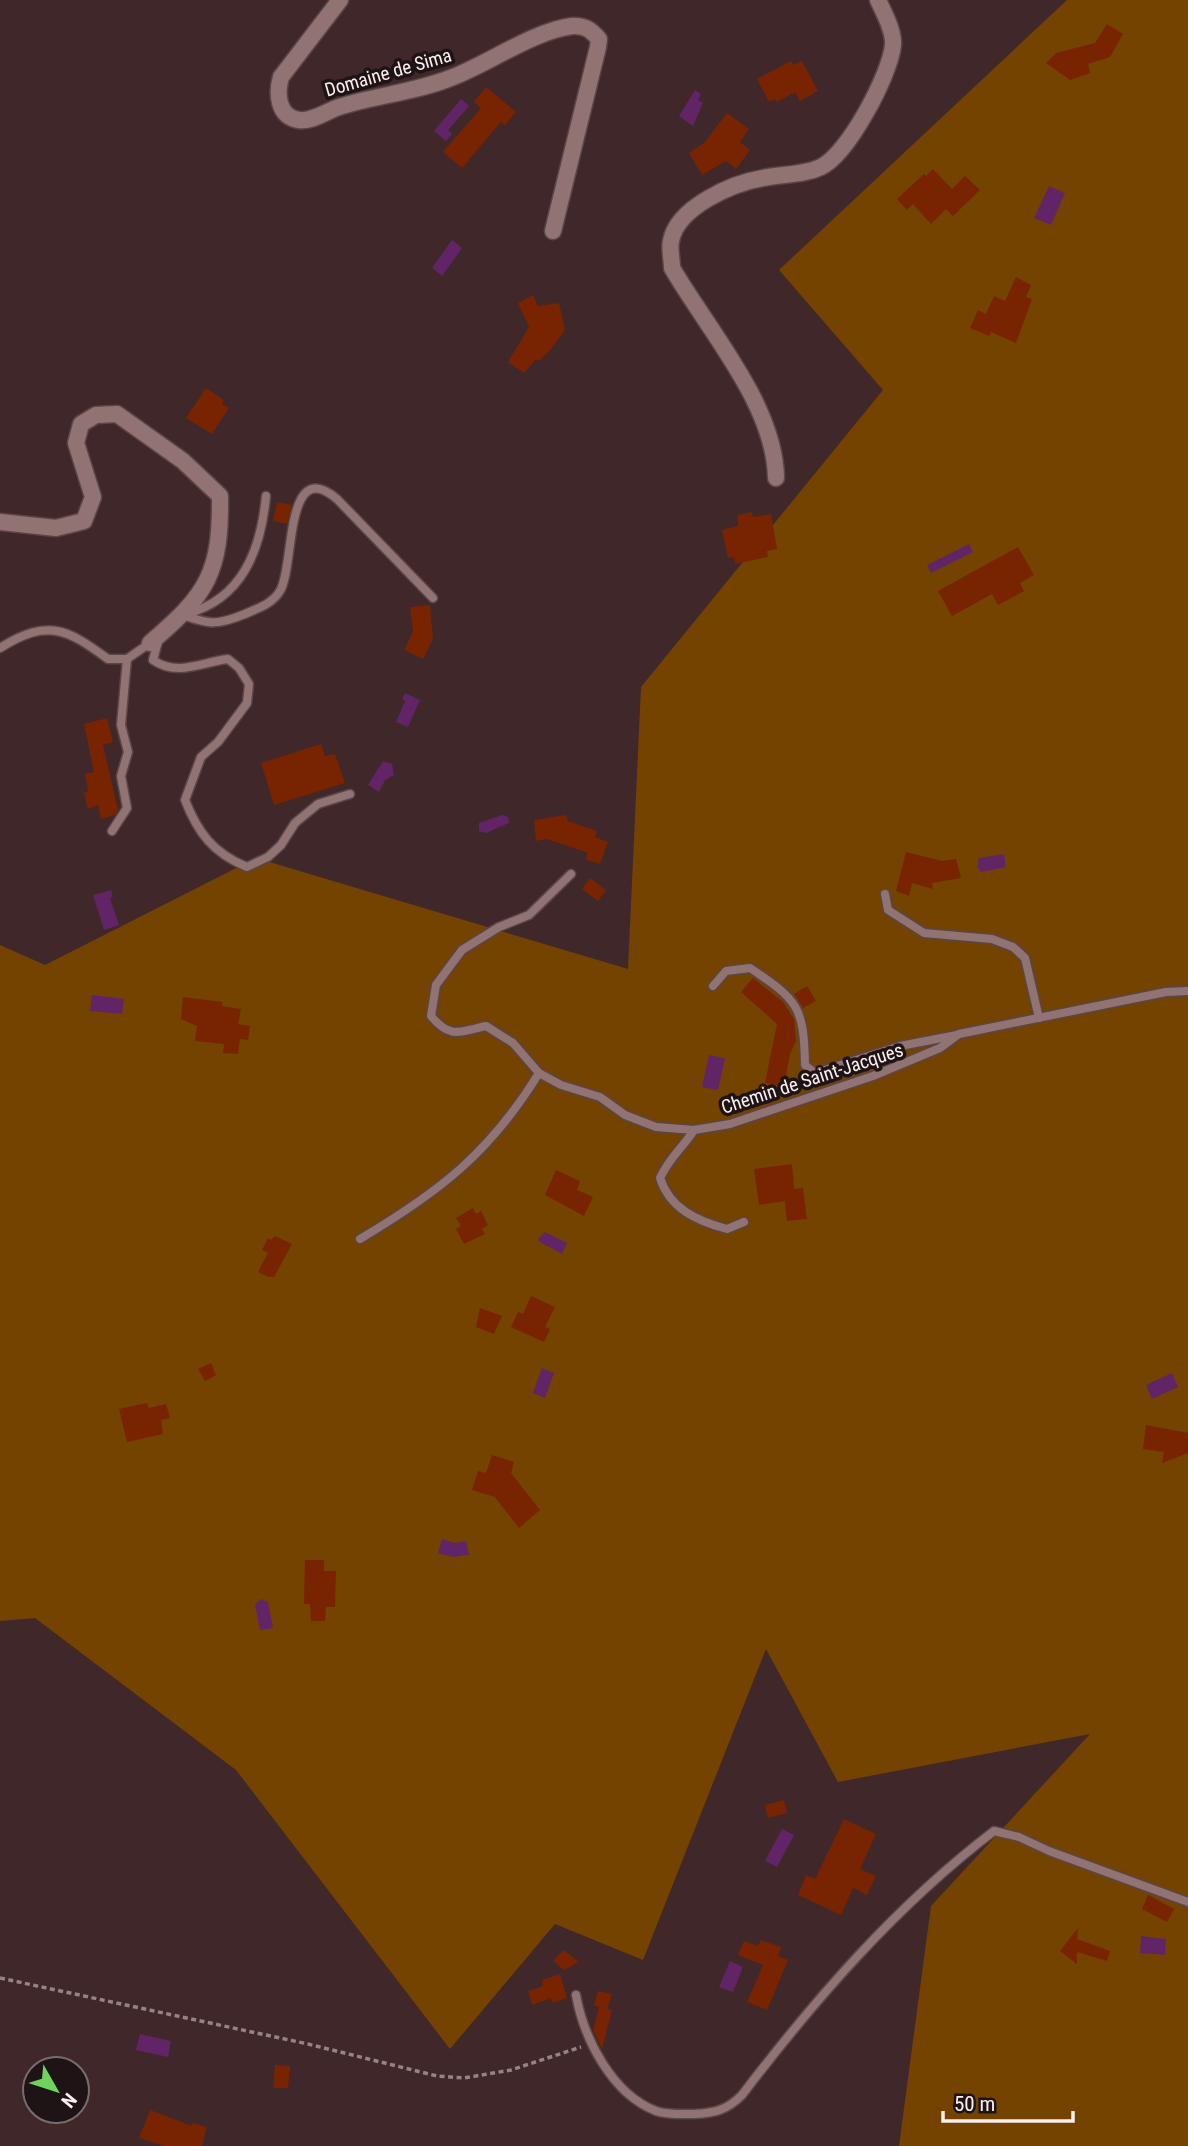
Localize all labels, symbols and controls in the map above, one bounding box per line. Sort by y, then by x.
street label: Domaine de Sima [322,43,454,102]
street label: Chemin de Saint-Jacques [718,1038,906,1119]
north arrow [21,2055,91,2125]
scale bar [943,2080,1072,2124]
text: N [56,2089,81,2112]
text: 50 m [954,2092,995,2116]

